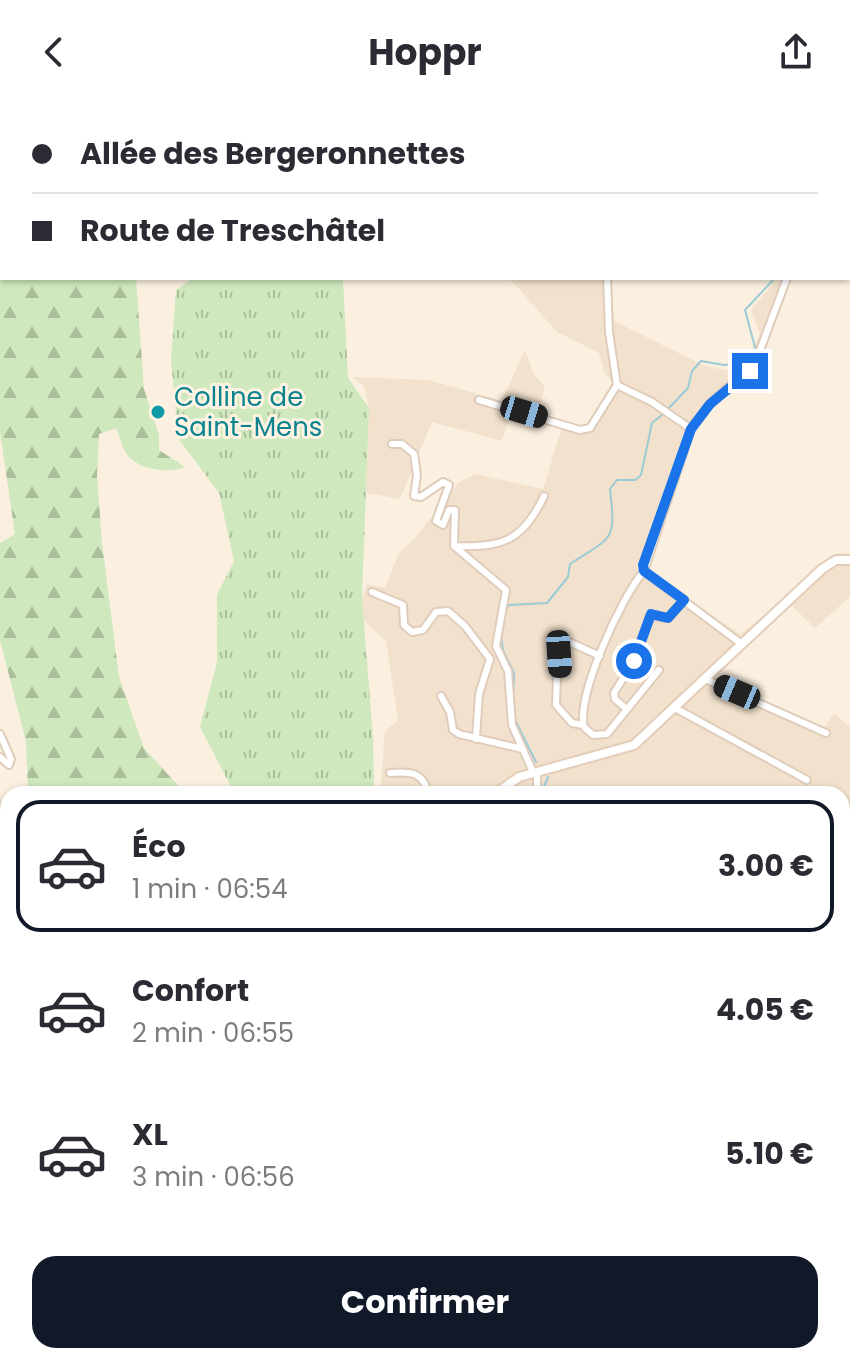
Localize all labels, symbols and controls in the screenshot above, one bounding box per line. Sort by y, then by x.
text: Hoppr [368,27,482,78]
icon: back [32,30,76,74]
icon: share [774,30,818,74]
text: Allée des Bergeronnettes [80,132,465,175]
text: Route de Treschâtel [80,209,385,252]
route end [732,353,768,389]
place label: Colline de Saint-Mens [174,379,322,445]
car [498,394,550,430]
marker: Colline de Saint-Mens [149,403,167,421]
car [545,629,573,679]
route start [616,643,652,679]
car [710,672,764,712]
text: Éco [132,825,186,868]
icon: car [36,830,108,902]
text: 3.00 € [718,844,814,887]
text: 1 min · 06:54 [132,871,288,907]
text: Confort [132,969,249,1012]
icon: car [36,974,108,1046]
text: 4.05 € [716,988,814,1031]
text: 2 min · 06:55 [132,1015,294,1051]
text: XL [132,1113,168,1156]
icon: car [36,1118,108,1190]
text: 5.10 € [725,1132,814,1175]
text: 3 min · 06:56 [132,1159,295,1195]
button: Confirmer [32,1256,818,1348]

